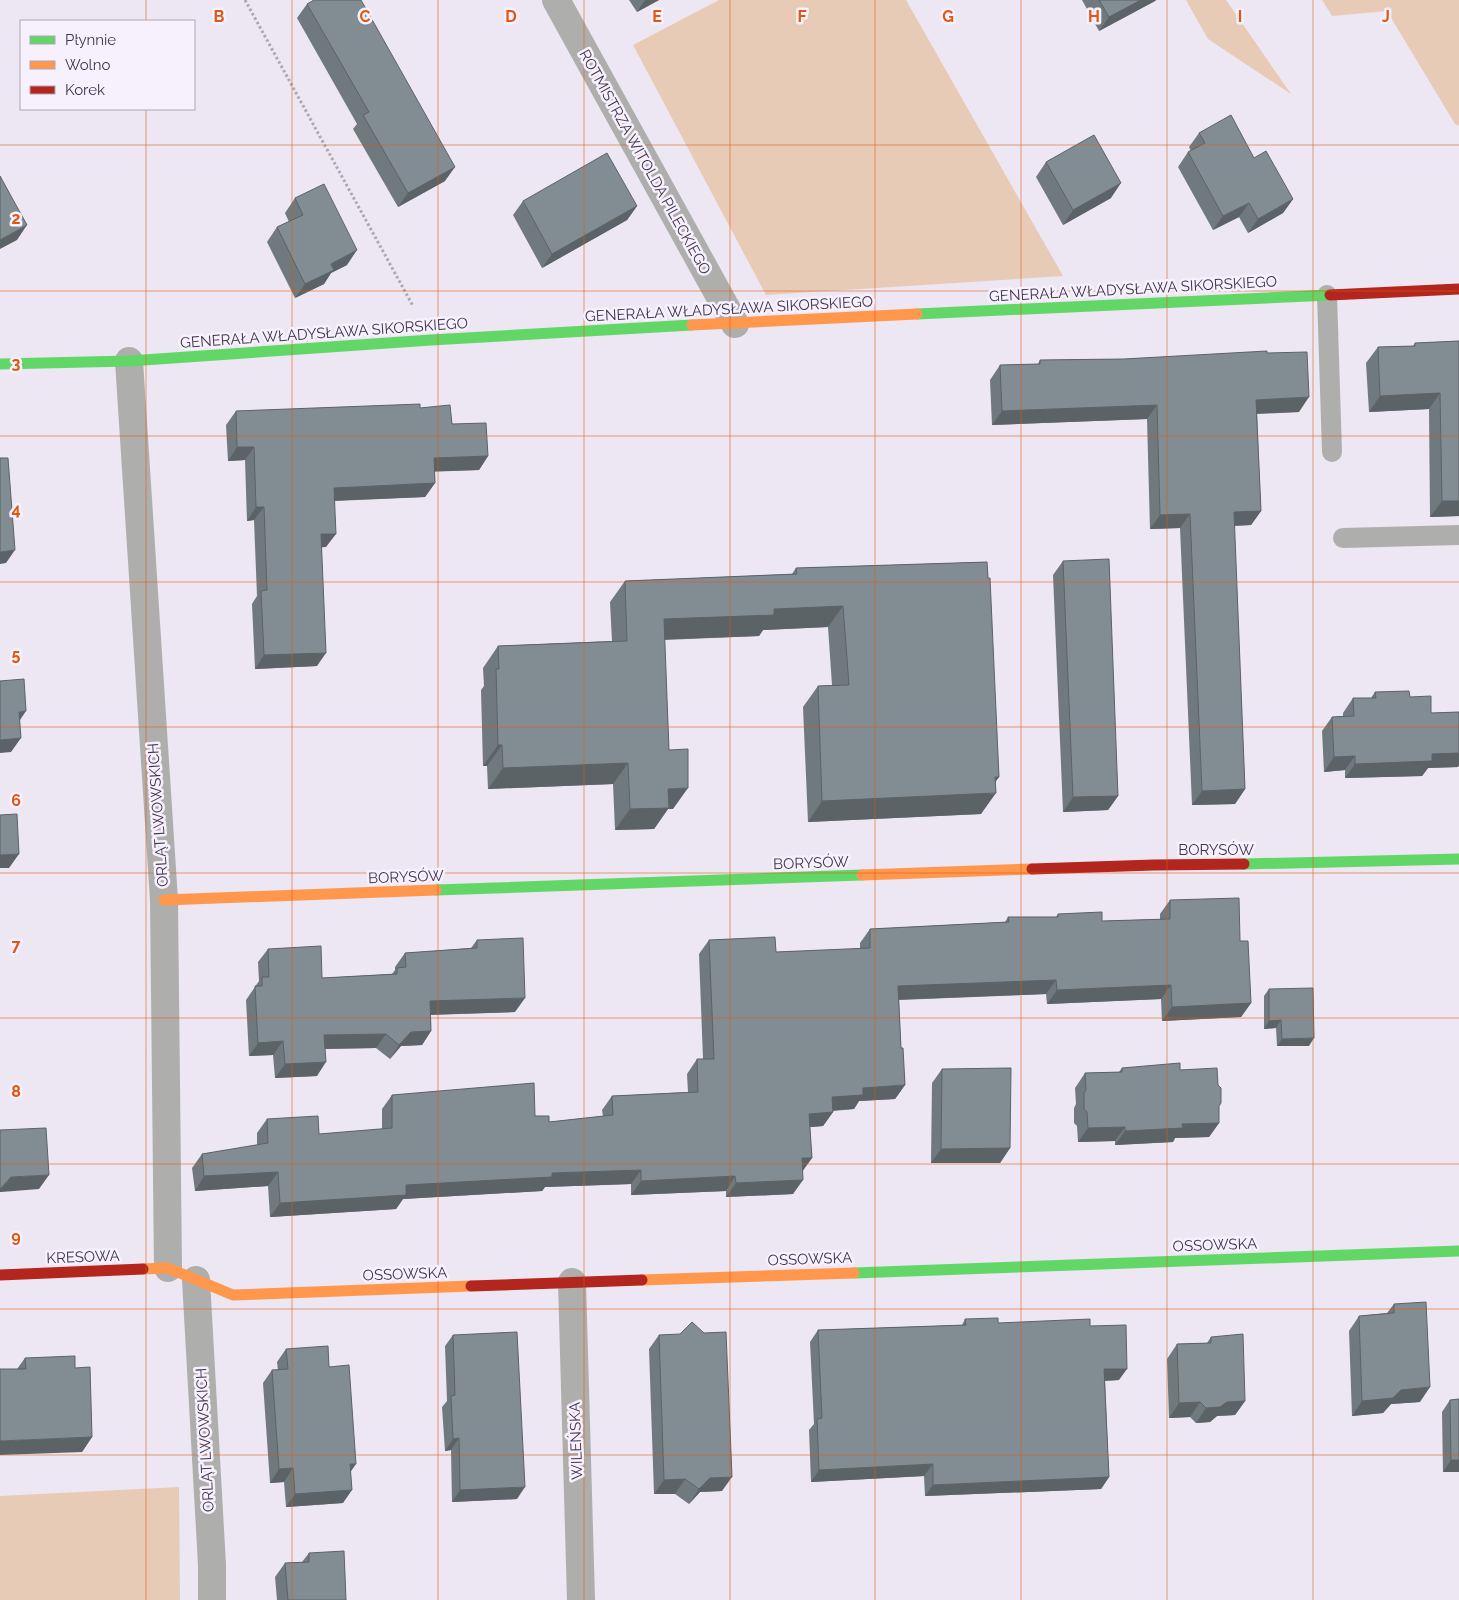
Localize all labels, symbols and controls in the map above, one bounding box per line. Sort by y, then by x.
text: B [214,7,225,26]
text: C [360,7,371,26]
text: D [505,7,517,26]
text: E [652,7,662,26]
text: F [797,7,807,26]
text: G [942,7,954,26]
text: H [1088,7,1100,26]
text: I [1238,7,1242,26]
text: J [1382,7,1390,26]
legend [20,20,195,110]
text: Płynnie [65,31,116,49]
street label: ROTMISTRZA WITOLDA PILECKIEGO [575,46,715,278]
text: Wolno [65,56,110,74]
text: Korek [65,81,105,99]
text: 2 [11,209,21,228]
street label: GENERAŁA WŁADYSŁAWA SIKORSKIEGO [989,272,1277,306]
street label: GENERAŁA WŁADYSŁAWA SIKORSKIEGO [585,292,873,326]
street label: GENERAŁA WŁADYSŁAWA SIKORSKIEGO [180,314,468,352]
text: 3 [12,354,21,373]
text: 4 [11,500,21,519]
text: 5 [12,645,21,664]
street label: ORLĄT LWOWSKICH [144,742,172,888]
text: 6 [11,791,21,810]
street label: BORYSÓW [1178,841,1254,859]
street label: BORYSÓW [773,853,849,873]
street label: BORYSÓW [368,867,444,887]
text: 7 [12,936,21,955]
text: 8 [11,1082,21,1101]
text: 9 [11,1227,21,1246]
street label: OSSOWSKA [1172,1235,1258,1255]
street label: KRESOWA [46,1247,120,1267]
street label: OSSOWSKA [767,1249,853,1269]
street label: OSSOWSKA [362,1264,448,1284]
street label: ORLĄT LWOWSKICH [192,1367,218,1513]
street label: WILEŃSKA [566,1402,586,1480]

